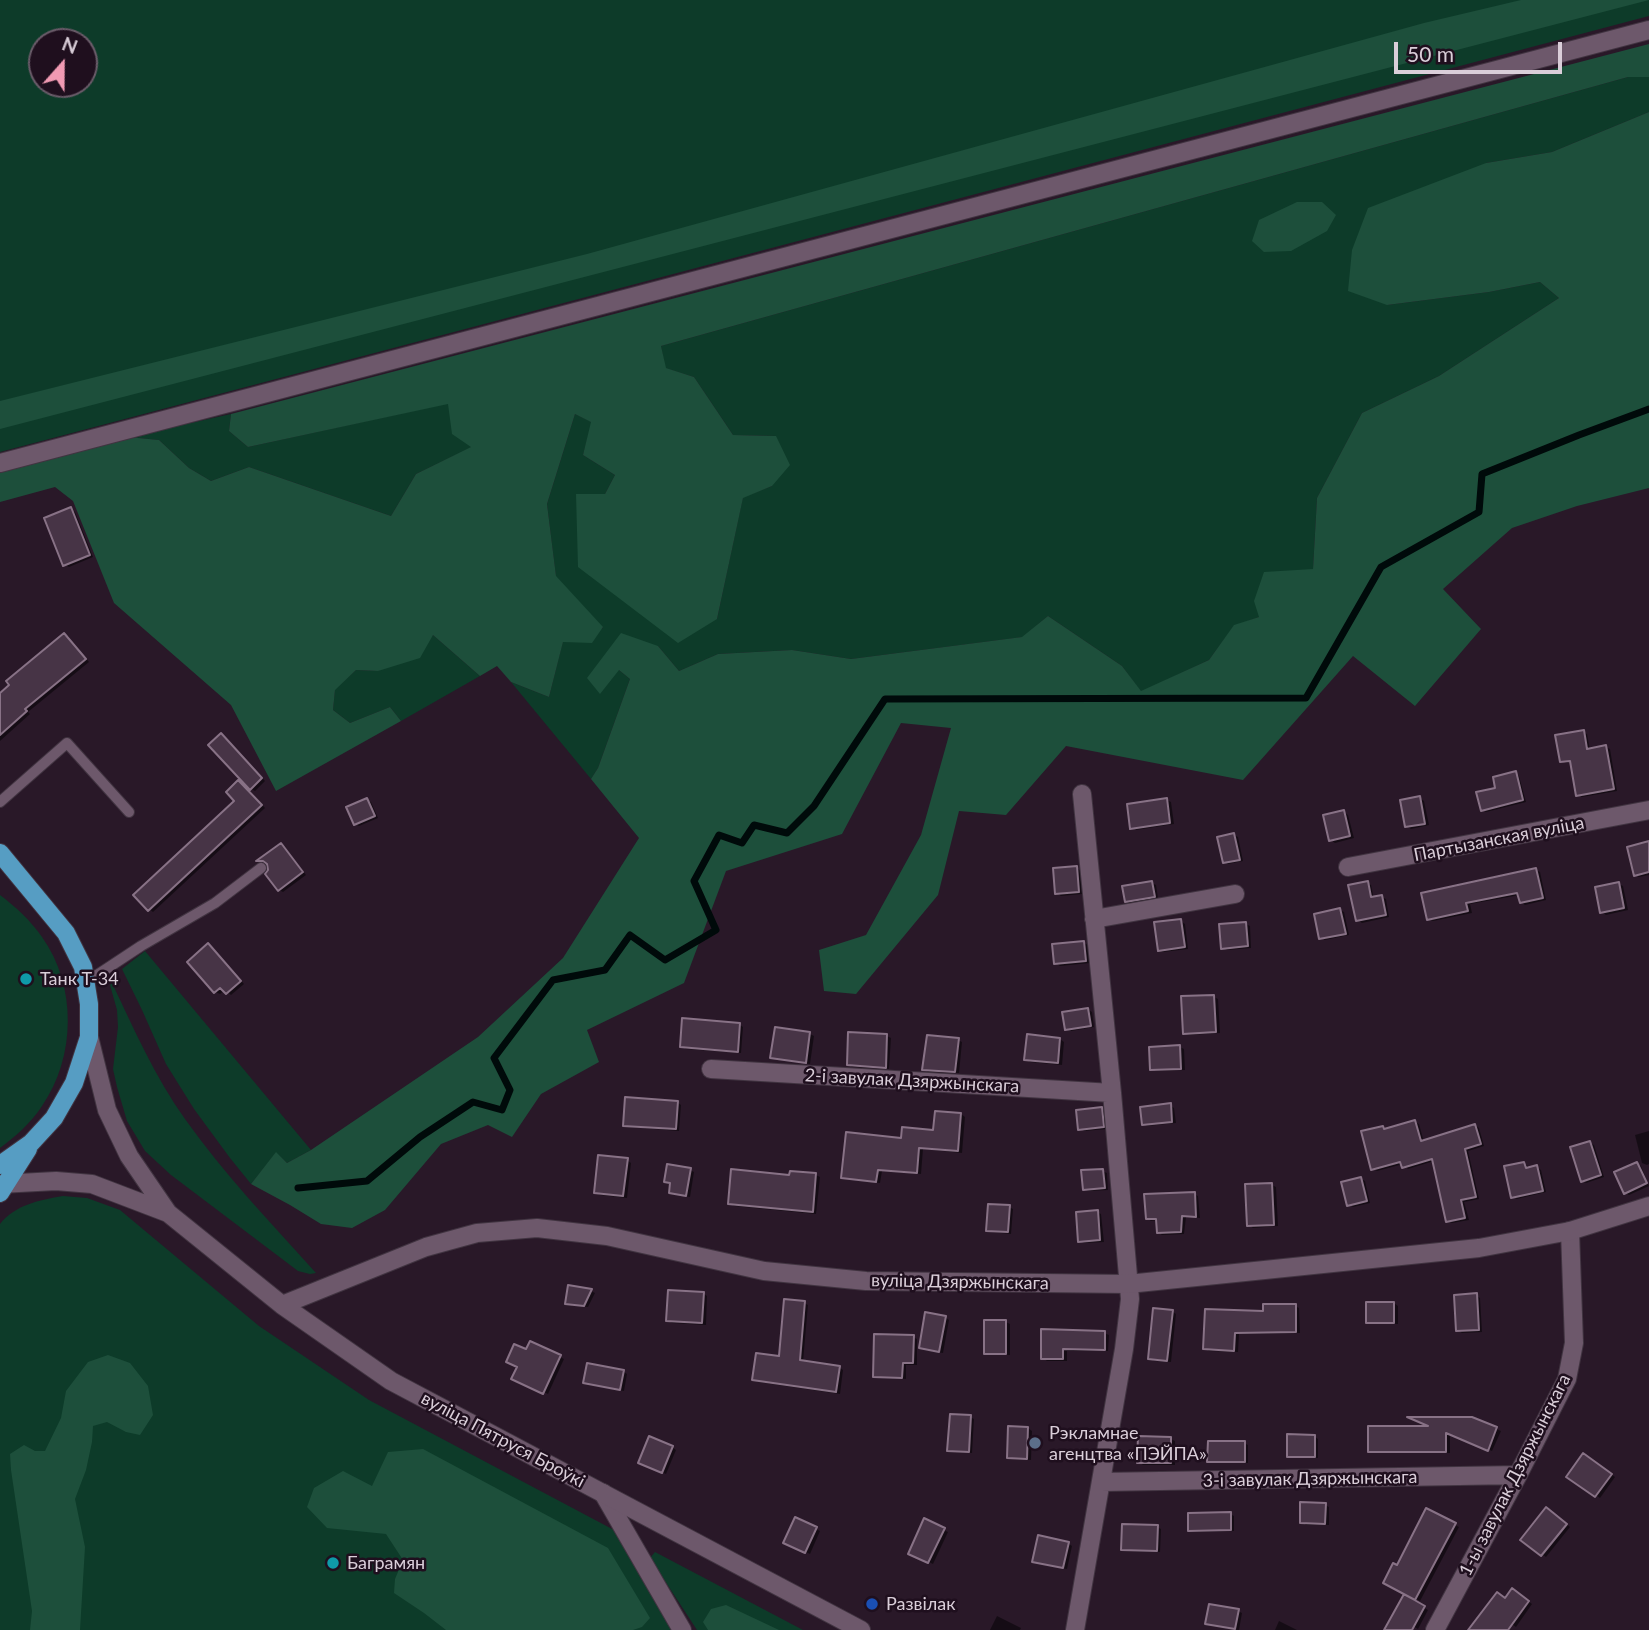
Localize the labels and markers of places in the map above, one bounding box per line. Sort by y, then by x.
place label: Танк Т-34 [40,968,119,990]
marker: Танк Т-34 [18,971,34,987]
place label: Рэкламнае агенцтва «ПЭЙПА» [1049,1422,1207,1464]
marker: Рэкламнае агенцтва «ПЭЙПА» [1027,1435,1043,1451]
place label: Баграмян [347,1552,425,1574]
marker: Баграмян [325,1555,341,1571]
place label: Развілак [886,1593,956,1615]
marker: Развілак [864,1596,880,1612]

